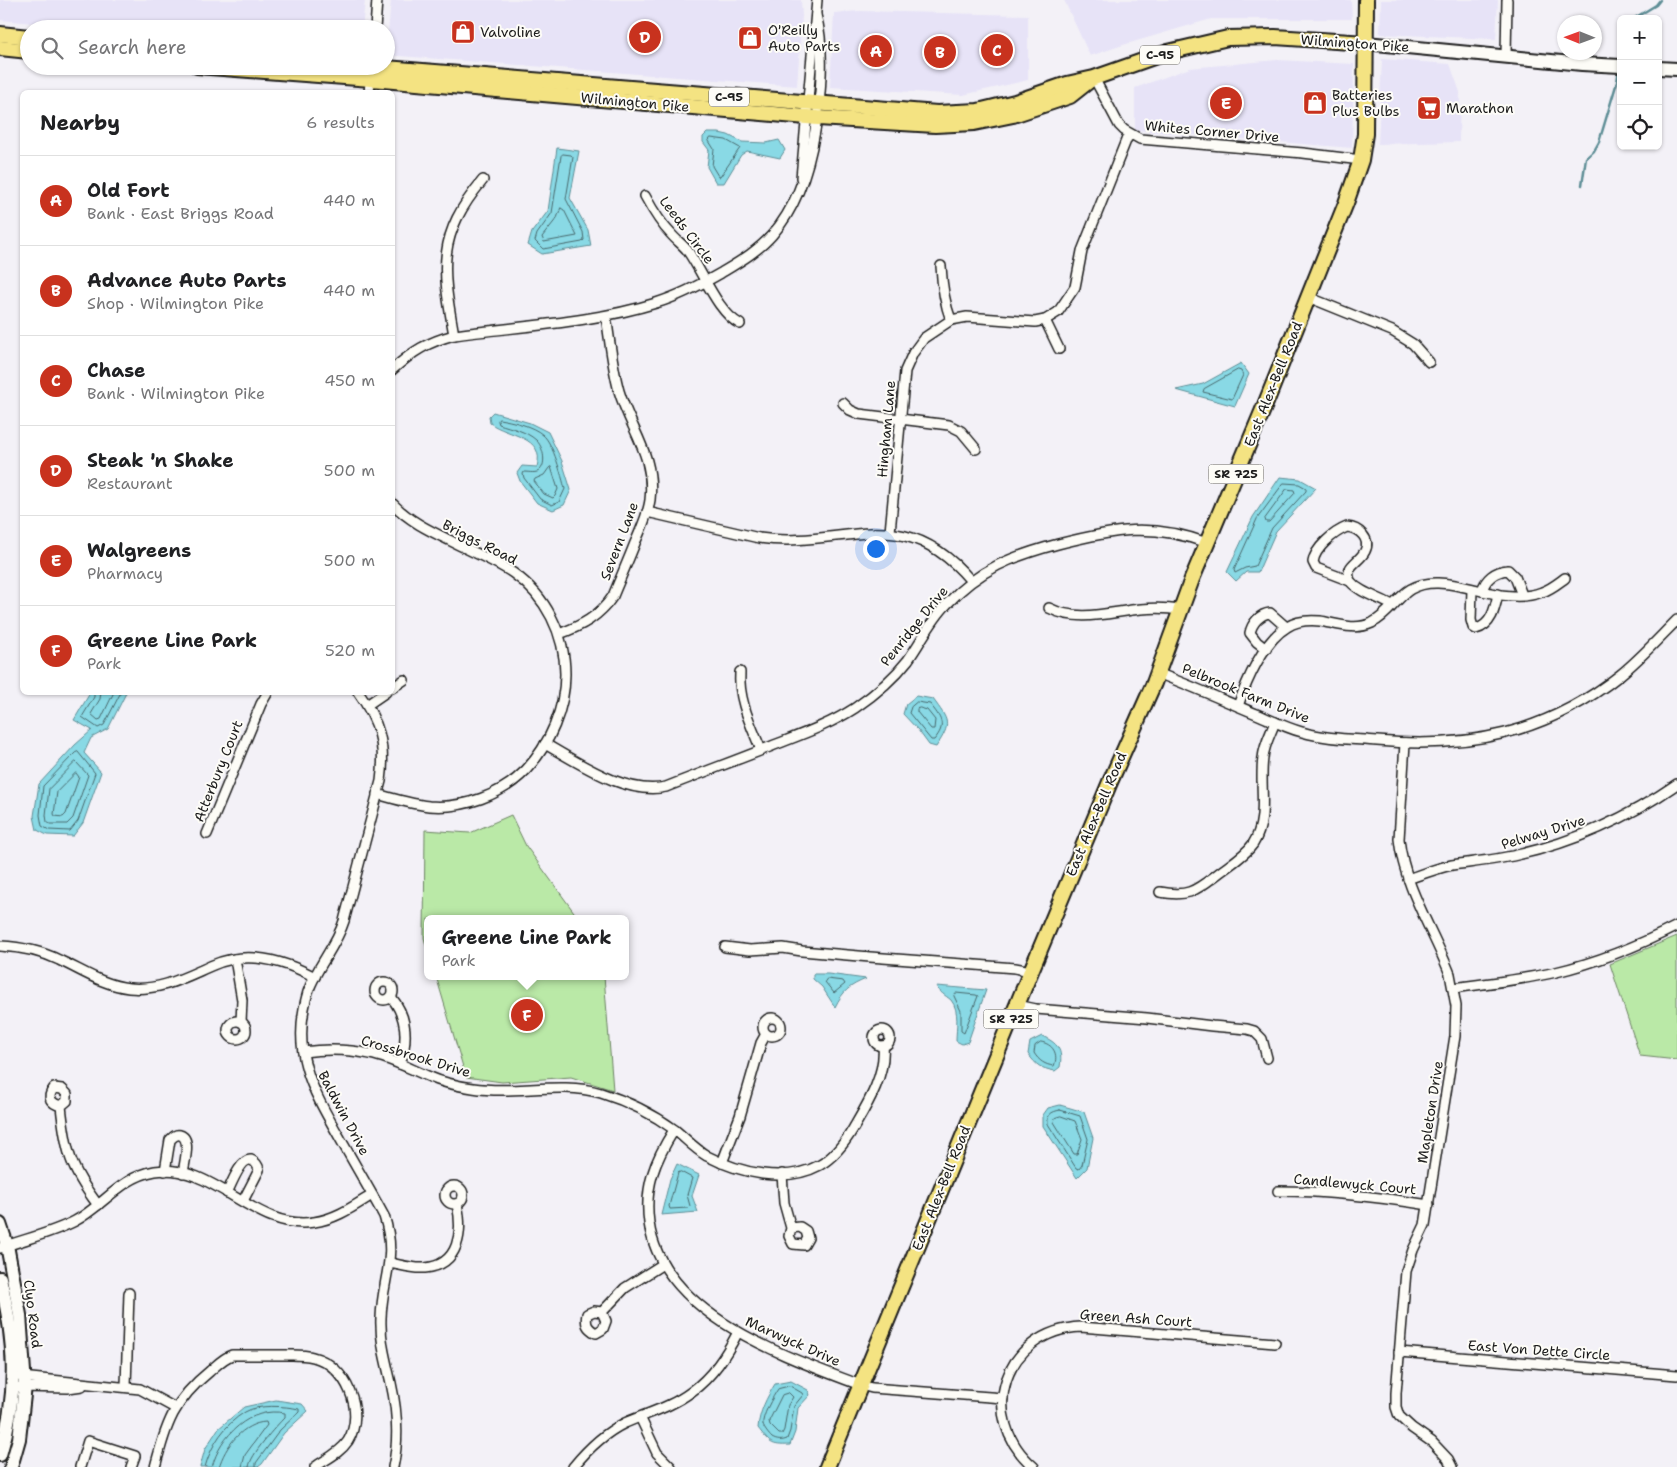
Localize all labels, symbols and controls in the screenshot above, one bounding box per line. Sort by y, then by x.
north arrow [1557,15,1602,60]
map controls [1617,15,1662,150]
button: + [1617,15,1662,60]
pin: D [629,18,661,56]
shop icon: Valvoline [450,19,476,45]
search box [20,20,395,75]
place label: O'Reilly Auto Parts [768,21,840,55]
place label: Valvoline [480,23,541,41]
shop icon: O'Reilly Auto Parts [737,25,763,51]
street label: Wilmington Pike [1300,30,1410,56]
pin: C [981,31,1013,69]
pin: A [860,32,892,70]
pin: B [924,33,956,71]
icon: search [38,34,66,62]
text: Search here [78,35,187,60]
road number: C-95 [1140,46,1180,64]
button: − [1617,60,1662,105]
pin: E [1210,84,1242,122]
place label: Batteries Plus Bulbs [1332,86,1400,120]
street label: Wilmington Pike [580,88,690,116]
road number: C-95 [709,88,749,106]
shop icon: Batteries Plus Bulbs [1302,90,1328,116]
supermarket icon: Marathon [1416,95,1442,121]
place label: Marathon [1446,99,1514,117]
button: locate [1617,105,1662,150]
text: Nearby [40,109,120,137]
text: 6 results [306,112,375,133]
street label: Whites Corner Drive [1144,116,1280,146]
text: Old Fort [87,178,169,203]
text: A [50,190,62,211]
text: 440 m [323,190,375,211]
street label: Leeds Circle [656,192,718,268]
text: Bank · East Briggs Road [87,203,274,224]
text: Advance Auto Parts [87,268,286,293]
text: B [51,280,61,301]
text: 440 m [323,280,375,301]
text: Shop · Wilmington Pike [87,293,264,314]
street label: East Alex-Bell Road [1240,319,1306,449]
text: Chase [87,358,146,383]
text: C [51,370,61,391]
text: 450 m [324,370,375,391]
street label: Hingham Lane [873,380,899,478]
text: Bank · Wilmington Pike [87,383,265,404]
text: Steak 'n Shake [87,448,234,473]
text: D [50,460,62,481]
text: 500 m [324,460,375,481]
road number: SR 725 [1208,464,1264,484]
text: Restaurant [87,473,173,494]
street label: Severn Lane [596,499,642,583]
street label: Briggs Road [439,515,521,569]
your location [863,536,889,562]
text: Walgreens [87,538,191,563]
text: E [51,550,61,571]
text: 500 m [324,550,375,571]
text: Pharmacy [87,563,163,584]
street label: Penridge Drive [876,582,952,670]
text: Greene Line Park [87,628,257,653]
text: F [51,640,61,661]
text: 520 m [325,640,375,661]
text: Park [87,653,121,674]
street label: Pelbrook Farm Drive [1179,659,1313,727]
street label: Atterbury Court [189,718,247,824]
street label: East Alex-Bell Road [1062,749,1130,879]
street label: Pelway Drive [1499,811,1587,853]
popup [424,915,629,980]
text: Greene Line Park [441,925,612,950]
text: Park [441,950,476,971]
pin: F [511,996,543,1034]
road number: SR 725 [984,1010,1038,1028]
street label: Crossbrook Drive [359,1031,473,1081]
street label: Mapleton Drive [1413,1059,1447,1165]
street label: Baldwin Drive [314,1068,374,1158]
street label: East Alex-Bell Road [908,1123,974,1253]
street label: Candlewyck Court [1293,1170,1417,1198]
street label: Clyo Road [20,1279,46,1349]
street label: Green Ash Court [1079,1305,1193,1331]
street label: Marwyck Drive [743,1312,844,1370]
street label: East Von Dette Circle [1467,1336,1611,1364]

